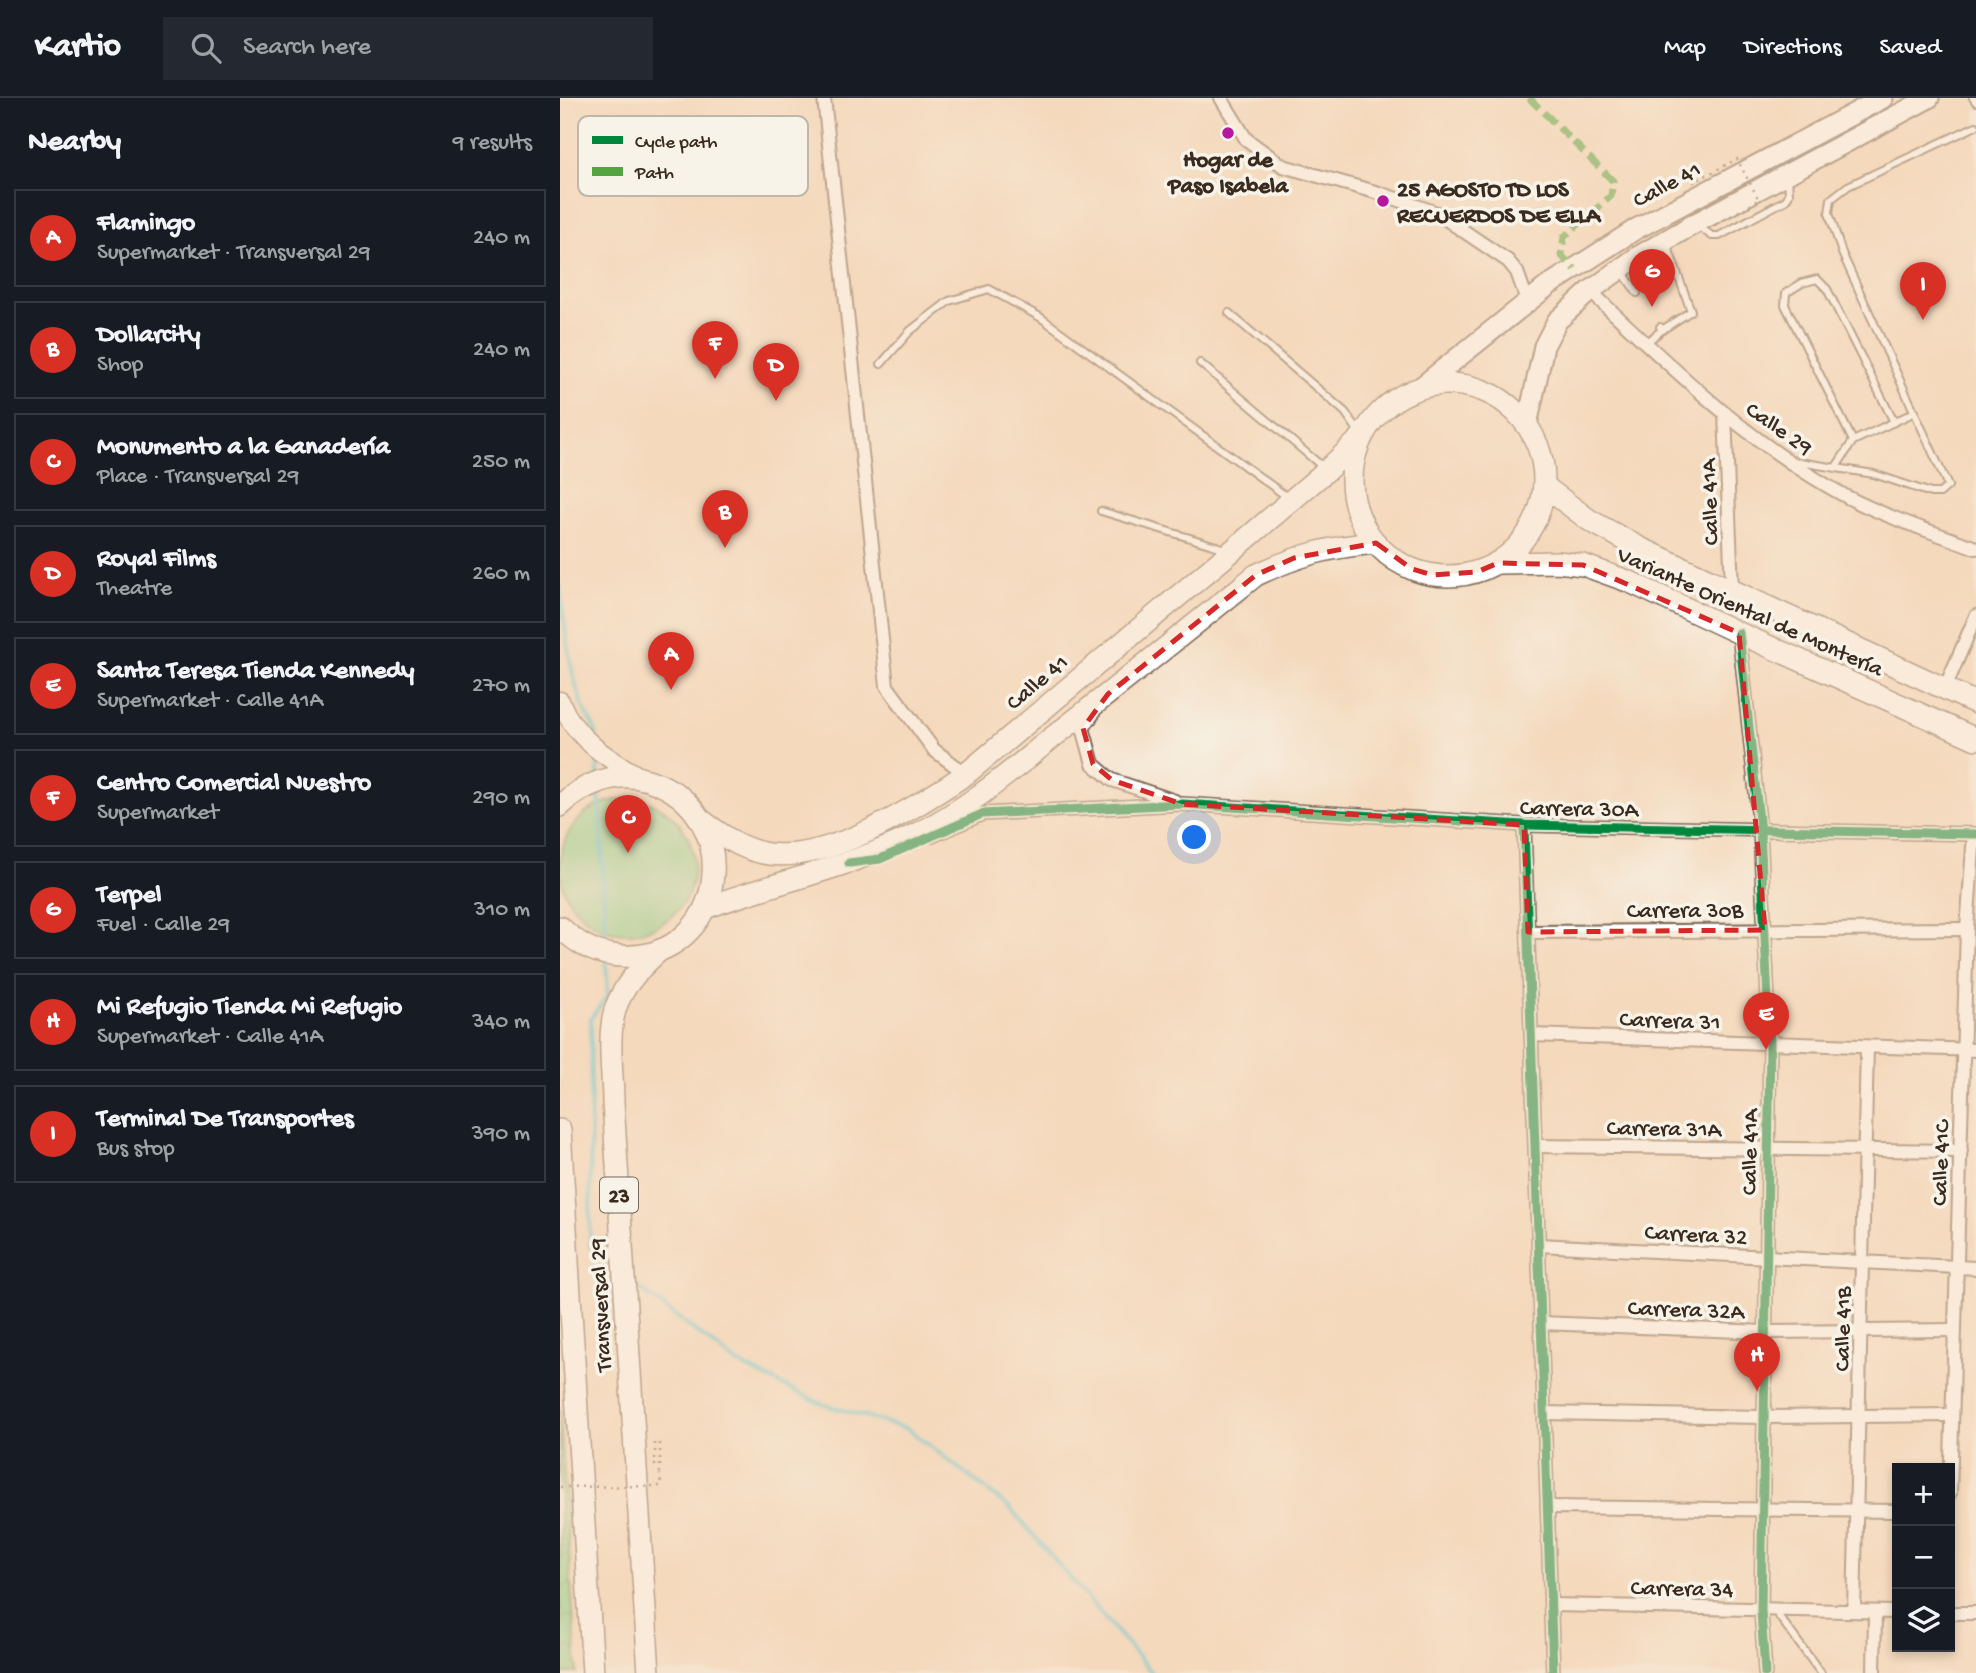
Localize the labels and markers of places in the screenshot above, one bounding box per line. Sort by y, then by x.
marker: Hogar de Paso Isabela [1220,125,1236,141]
place label: Hogar de Paso Isabela [1166,148,1289,201]
place label: 25 AGOSTO TD LOS RECUERDOS DE ELLA [1396,178,1601,231]
marker: 25 AGOSTO TD LOS RECUERDOS DE ELLA [1375,193,1391,209]
pin: G [1629,249,1675,307]
pin: I [1900,262,1946,320]
pin: F [692,321,738,379]
pin: D [753,343,799,401]
pin: B [702,490,748,548]
pin: A [648,632,694,690]
pin: C [605,795,651,853]
pin: E [1743,992,1789,1050]
pin: H [1734,1333,1780,1391]

